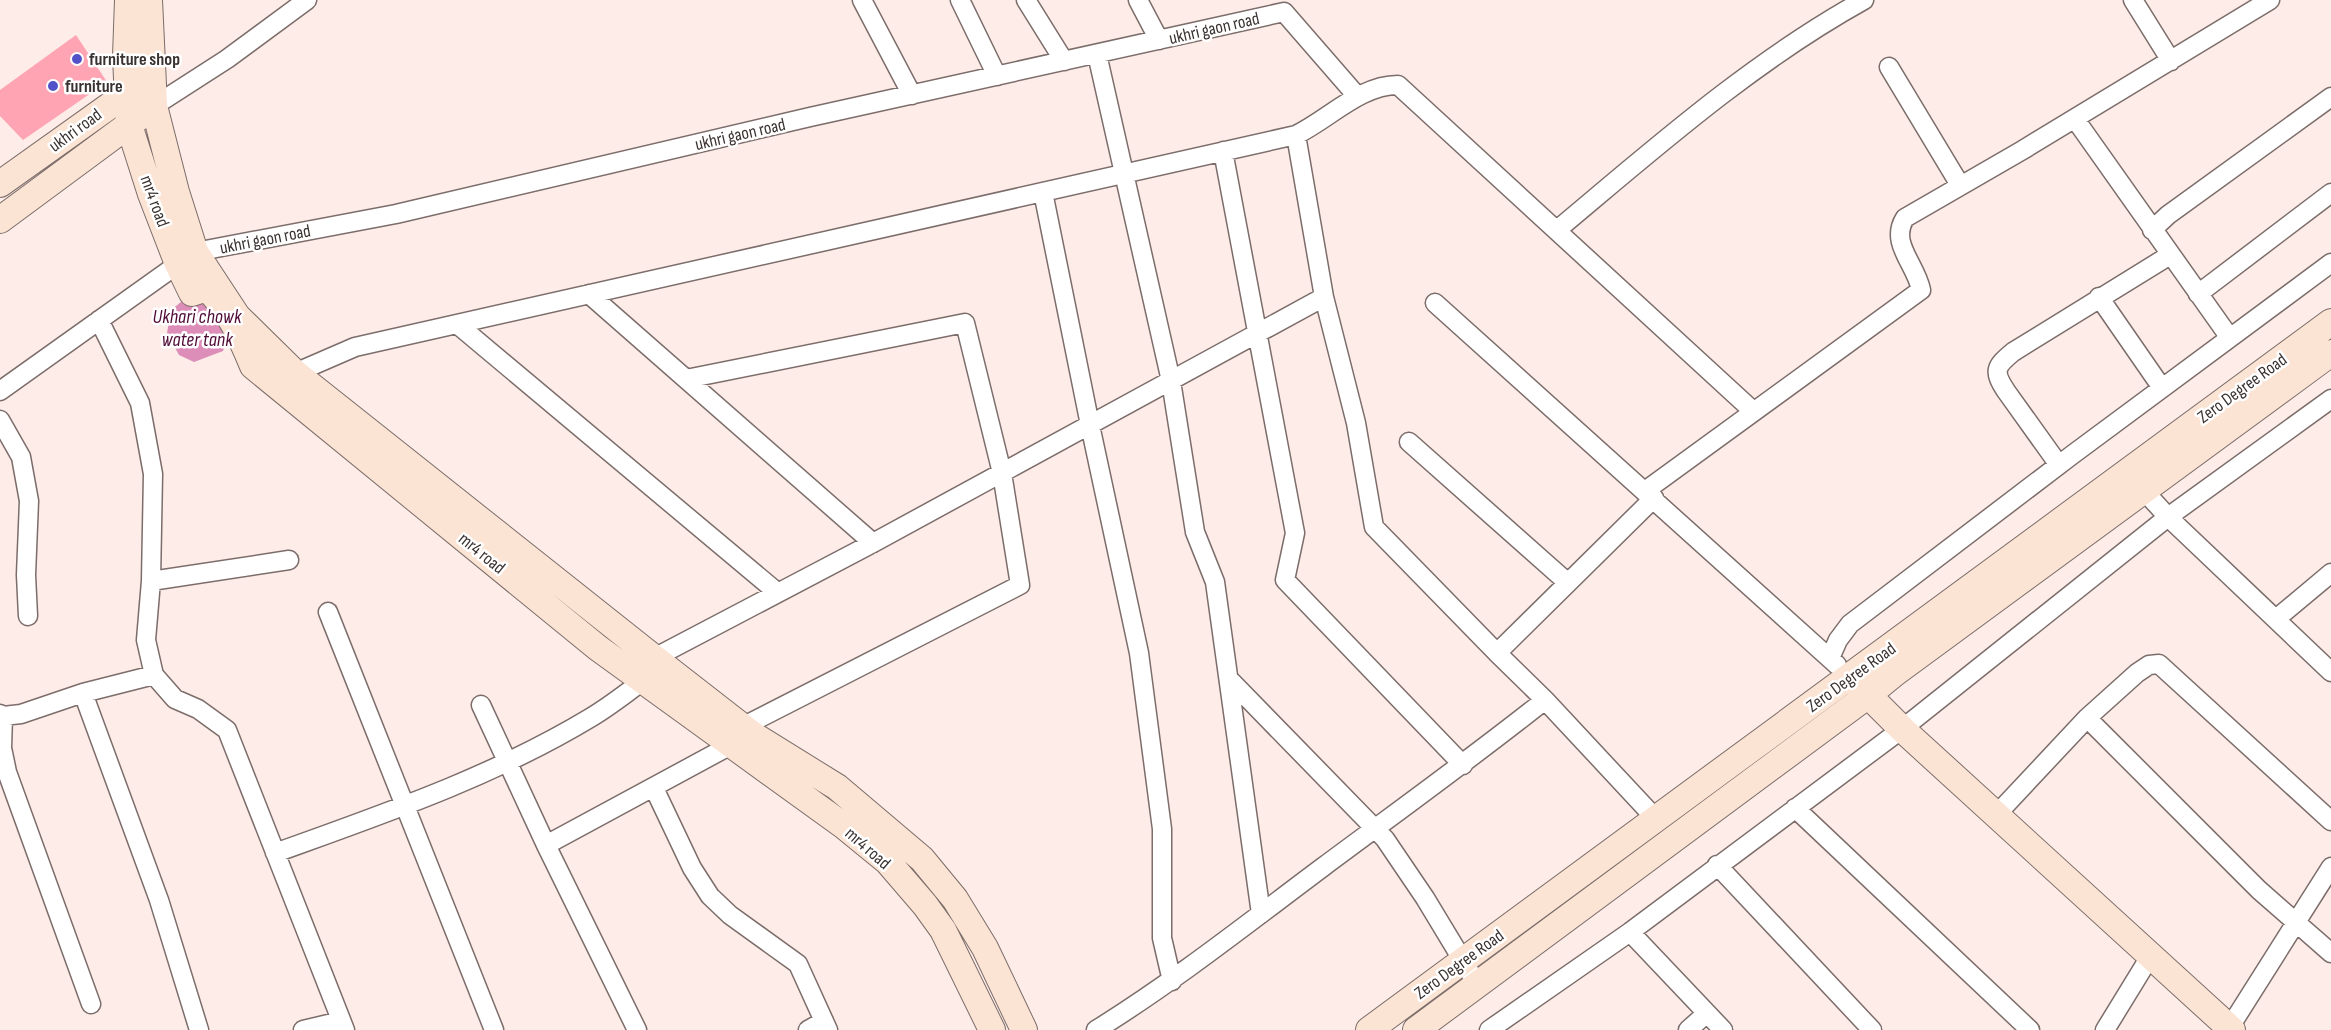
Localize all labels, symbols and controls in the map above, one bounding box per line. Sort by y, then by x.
street label: ukhri gaon road [1167,8,1261,49]
place label: furniture shop [89,49,180,70]
marker: furniture shop [70,52,84,66]
place label: furniture [65,76,123,97]
marker: furniture [46,79,60,93]
street label: ukhri road [45,104,106,157]
street label: ukhri gaon road [693,114,787,155]
street label: mr4 road [136,172,174,230]
street label: ukhri gaon road [218,220,312,259]
water label: Ukhari chowk water tank [153,305,242,352]
street label: Zero Degree Road [2194,349,2291,428]
street label: mr4 road [454,528,509,578]
street label: Zero Degree Road [1803,638,1900,717]
street label: mr4 road [841,823,895,874]
street label: Zero Degree Road [1411,925,1508,1004]

